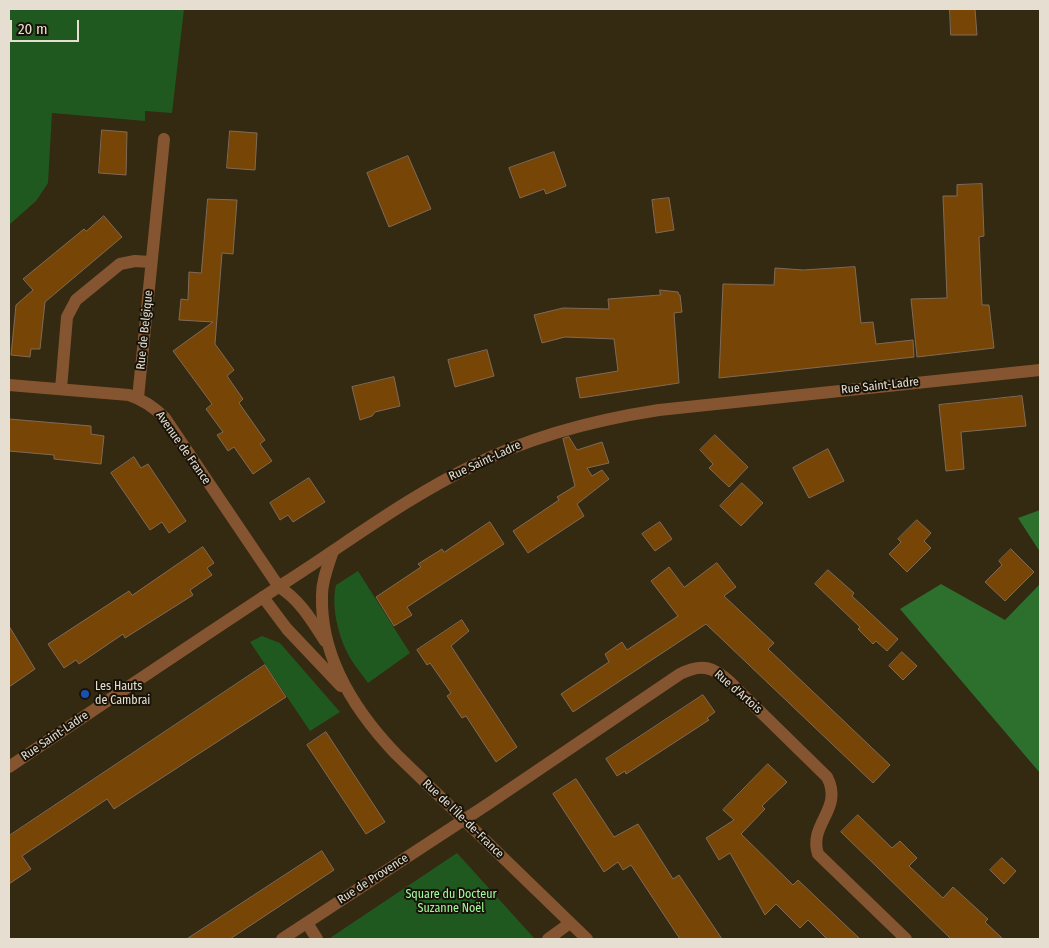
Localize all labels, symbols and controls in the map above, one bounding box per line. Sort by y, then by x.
scale bar [12,10,81,42]
text: 20 m [18,20,48,38]
street label: Rue de Belgique [134,290,156,370]
street label: Rue Saint-Ladre [840,375,920,397]
street label: Avenue de France [153,409,213,487]
street label: Rue Saint-Ladre [447,438,523,484]
street label: Rue d'Artois [711,667,765,717]
place label: Les Hauts de Cambrai [95,680,150,708]
marker: Les Hauts de Cambrai [79,688,91,700]
street label: Rue Saint-Ladre [19,708,91,764]
street label: Rue de l'Île-de-France [419,777,507,861]
street label: Rue de Provence [335,851,411,907]
park label: Square du Docteur Suzanne Noël [405,888,497,916]

